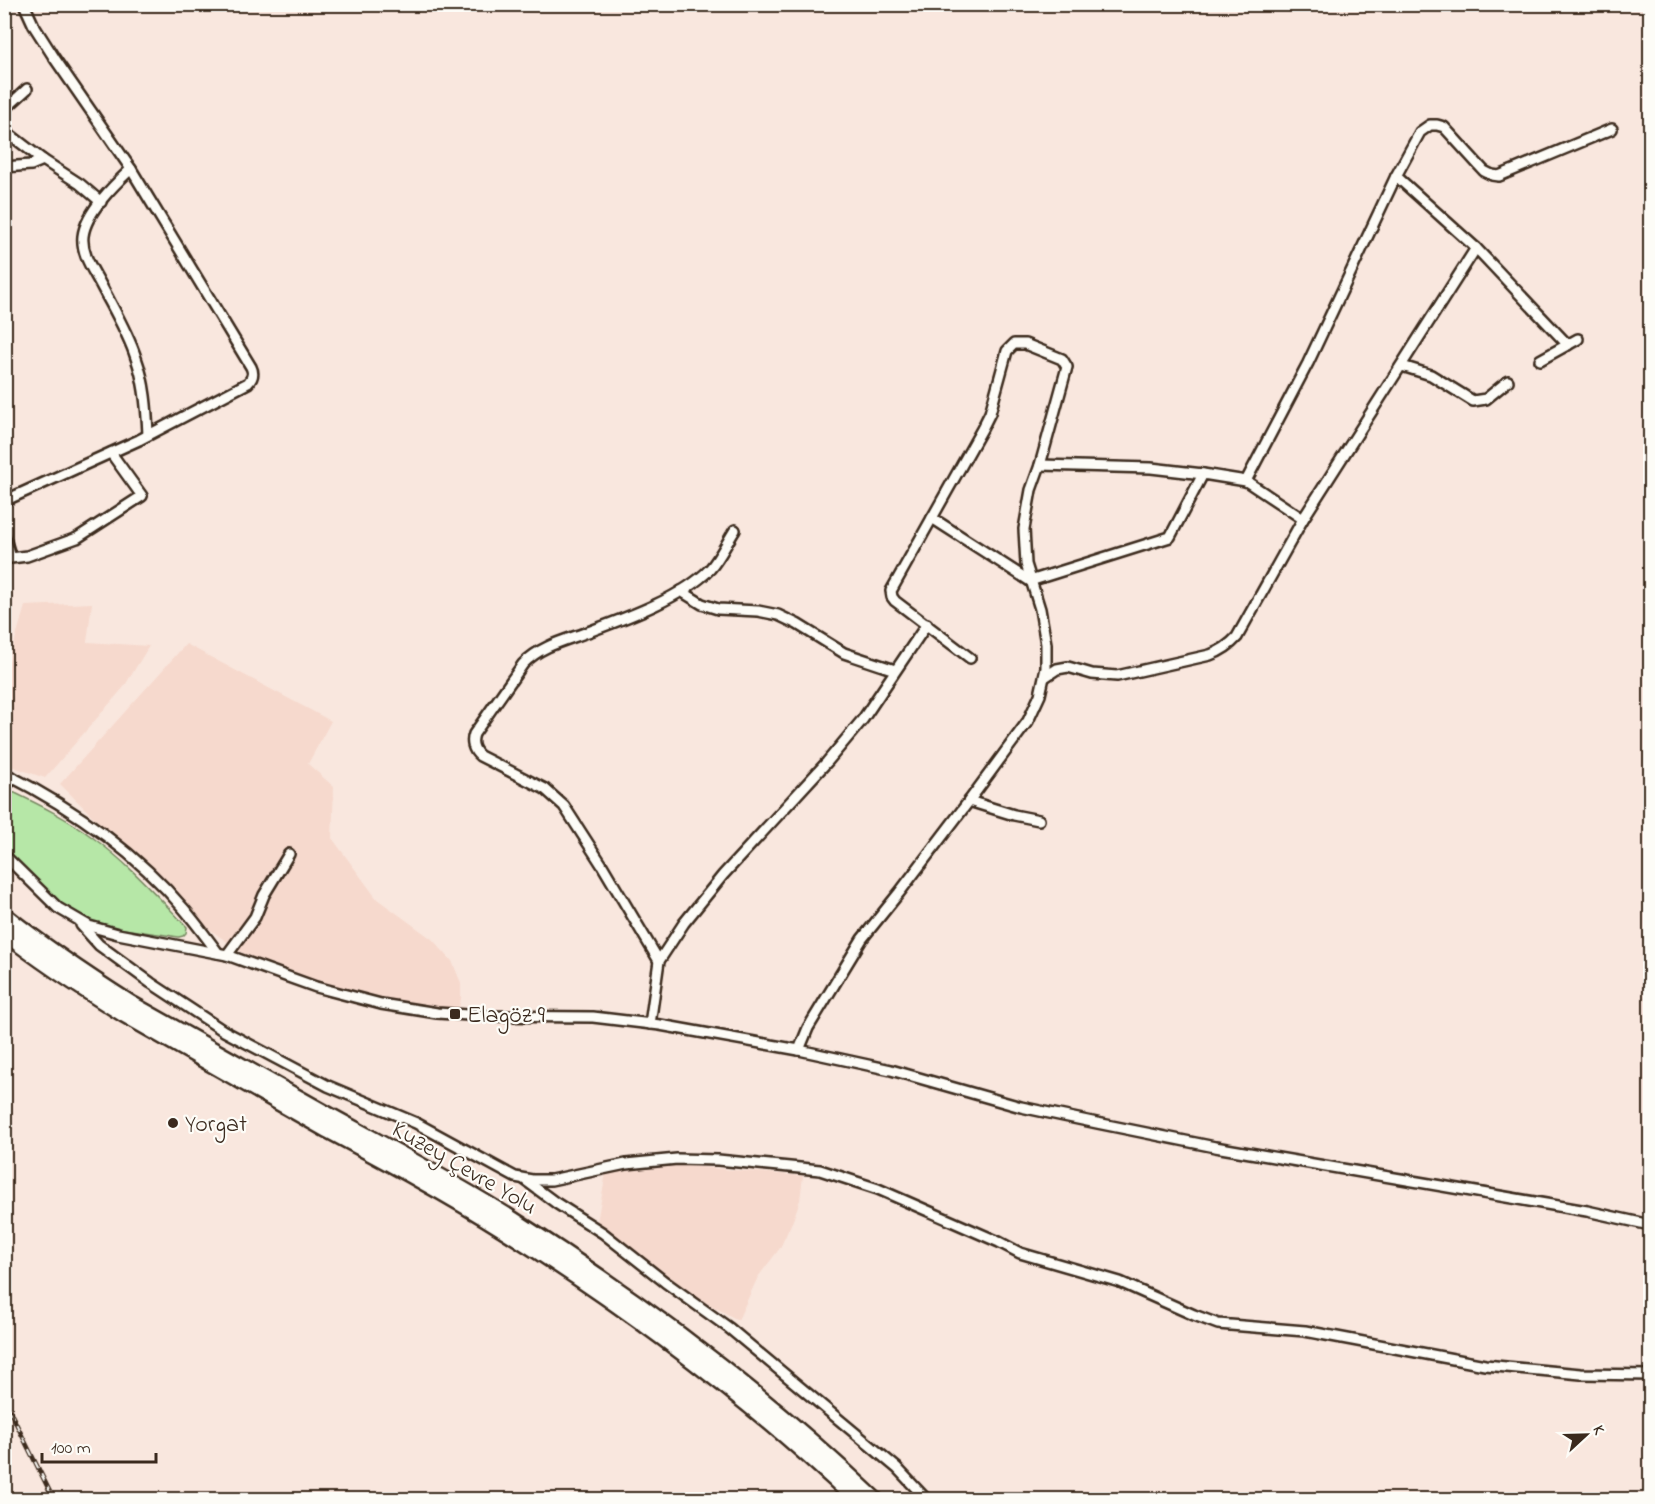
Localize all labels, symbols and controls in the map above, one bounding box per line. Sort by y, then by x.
place label: Elagöz 9 [467,999,546,1034]
marker: Elagöz 9 [448,1007,462,1021]
place label: Yorgat [185,1108,247,1143]
street label: Kuzey Çevre Yolu [384,1113,543,1226]
marker: Yorgat [166,1116,180,1130]
north arrow [1556,1405,1616,1465]
text: K [1585,1422,1611,1439]
scale bar [42,1426,156,1464]
text: 100 m [51,1436,91,1462]

